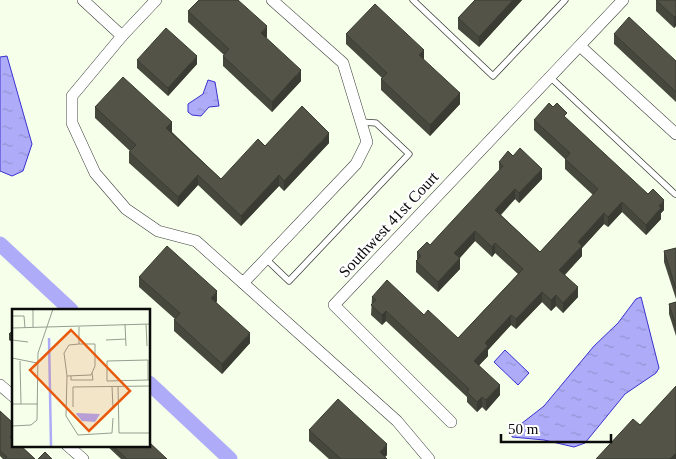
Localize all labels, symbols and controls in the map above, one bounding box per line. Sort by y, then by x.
street label: Southwest 41st Court [335,168,442,281]
inset map [12,309,150,446]
scale bar [501,412,611,444]
text: 50 m [508,421,539,437]

